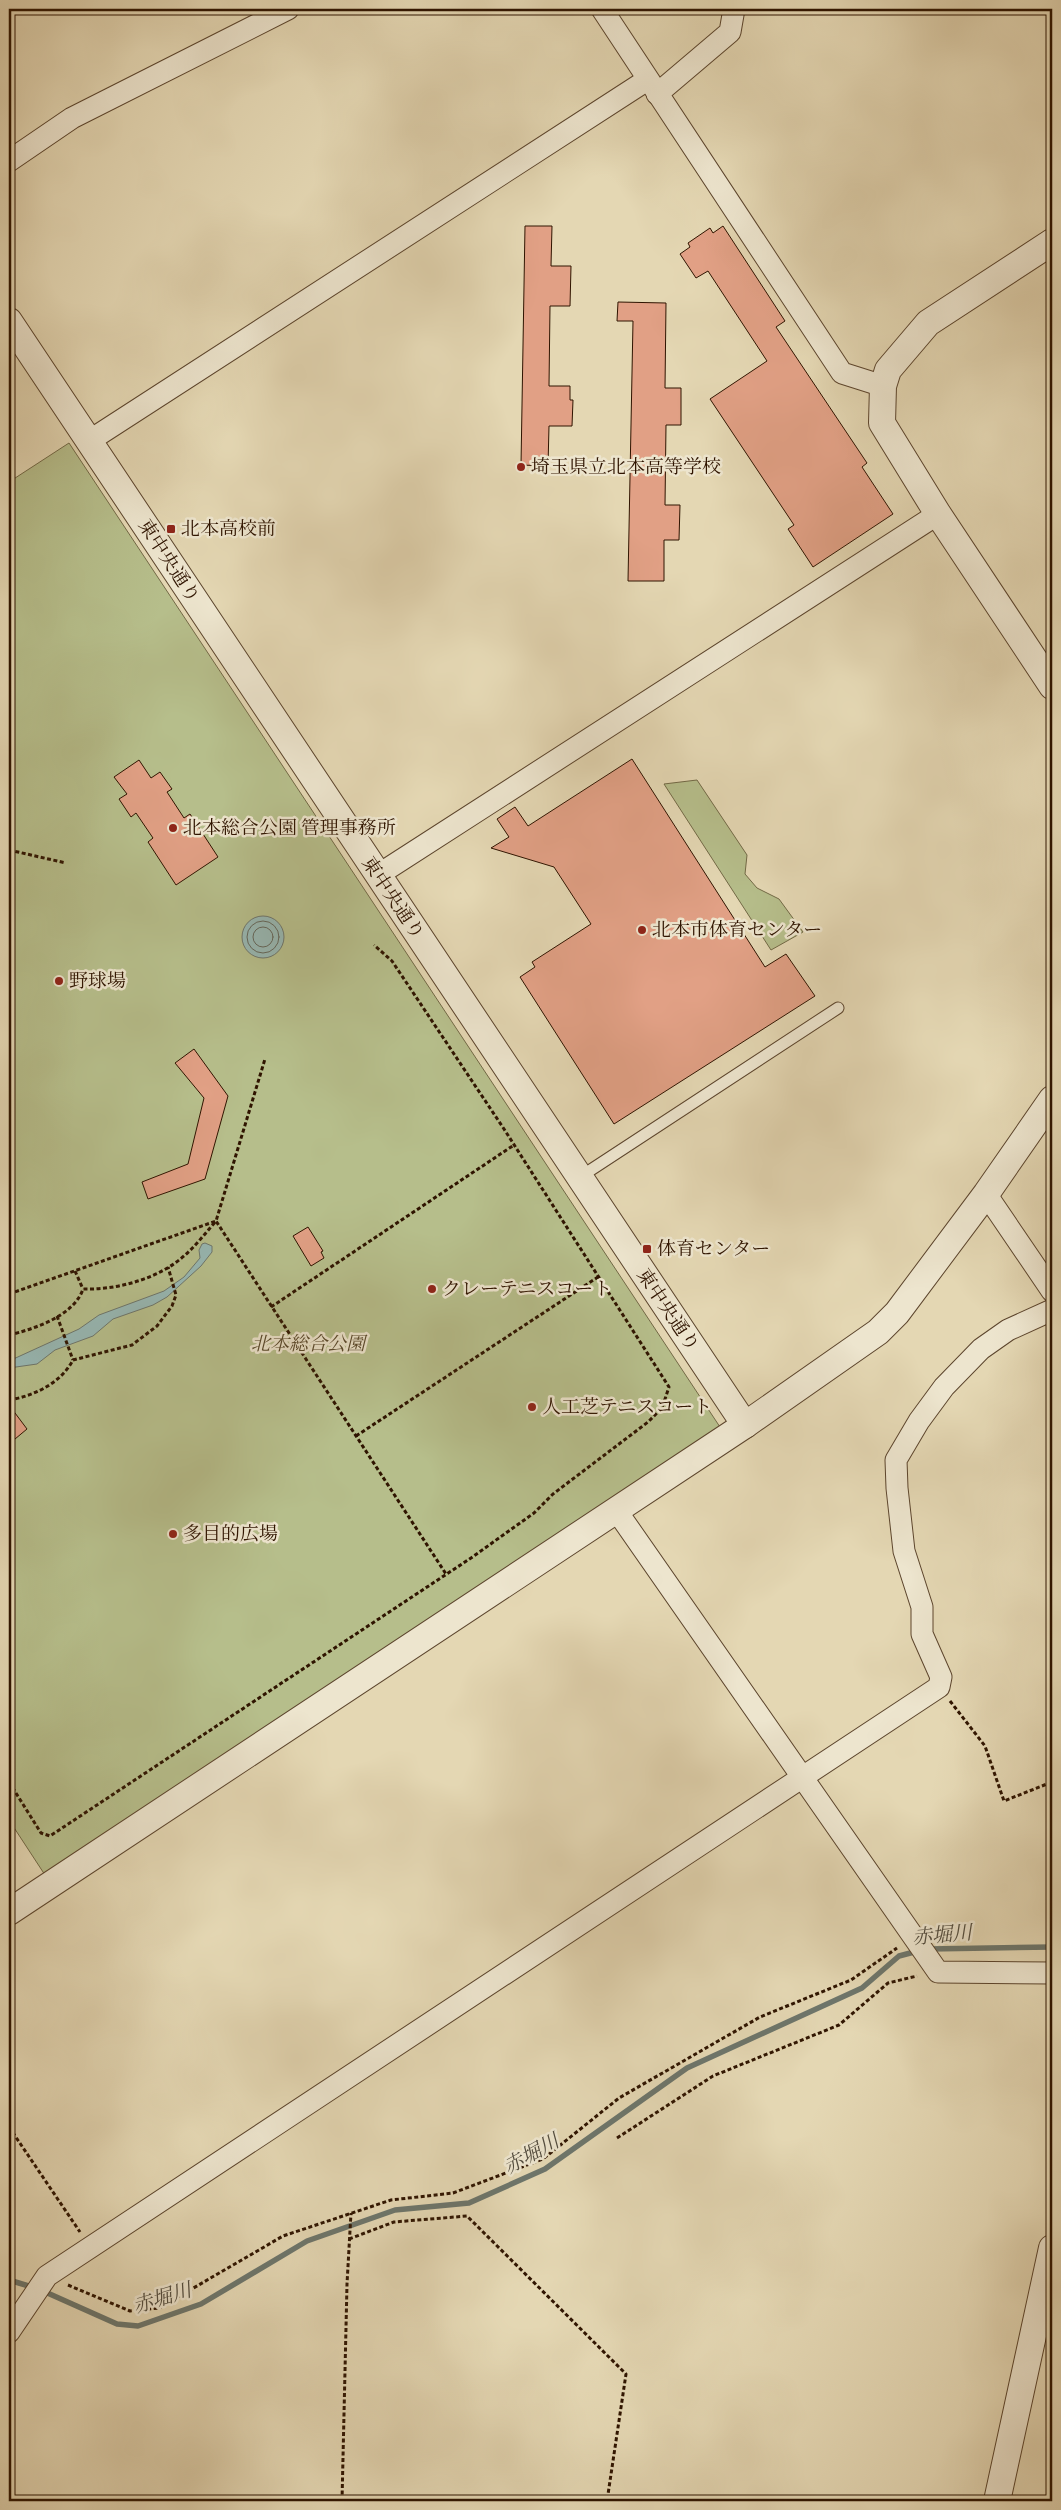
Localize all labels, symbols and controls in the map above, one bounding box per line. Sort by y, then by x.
place label: 埼玉県立北本高等学校 [531,454,721,480]
marker: 埼玉県立北本高等学校 [515,461,527,473]
street label: 東中央通り [132,514,206,608]
place label: 北本高校前 [181,516,276,542]
marker: 北本高校前 [165,523,177,535]
place label: 北本総合公園 管理事務所 [183,815,396,841]
marker: 北本総合公園 管理事務所 [167,822,179,834]
street label: 東中央通り [356,851,430,945]
place label: 北本市体育センター [652,917,822,943]
marker: 北本市体育センター [636,924,648,936]
place label: 野球場 [69,968,126,994]
marker: 野球場 [53,975,65,987]
place label: 体育センター [657,1236,770,1262]
marker: 体育センター [641,1243,653,1255]
street label: 東中央通り [631,1263,705,1357]
place label: クレーテニスコート [442,1276,612,1302]
marker: クレーテニスコート [426,1283,438,1295]
park label: 北本総合公園 [251,1331,368,1357]
place label: 人工芝テニスコート [542,1394,712,1420]
marker: 人工芝テニスコート [526,1401,538,1413]
place label: 多目的広場 [183,1521,278,1547]
marker: 多目的広場 [167,1528,179,1540]
water label: 赤堀川 [911,1919,975,1951]
water label: 赤堀川 [498,2127,566,2180]
water label: 赤堀川 [129,2276,197,2320]

